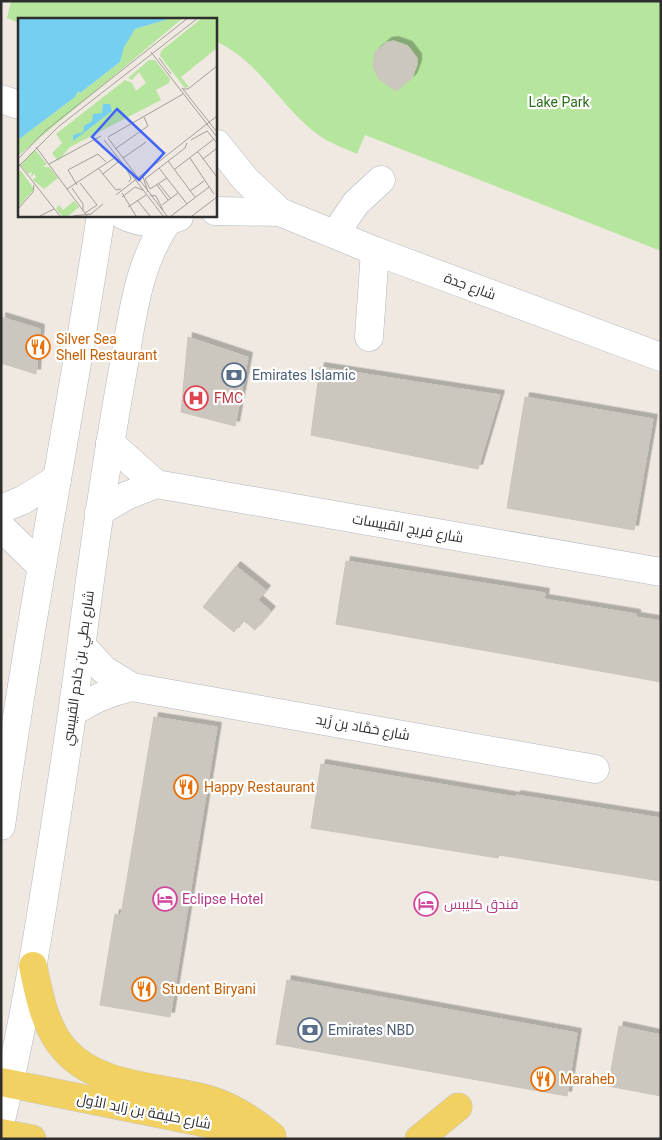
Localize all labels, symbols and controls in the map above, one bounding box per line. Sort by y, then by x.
inset map [18,18,216,216]
park label: Lake Park [528,94,591,110]
street label: شارع جدة [442,269,498,304]
place label: Silver Sea Shell Restaurant [56,331,158,363]
restaurant icon: Silver Sea Shell Restaurant [25,334,51,360]
bank icon: Emirates Islamic [221,362,247,388]
place label: Emirates Islamic [252,367,356,383]
hospital icon: FMC [183,385,209,411]
place label: FMC [214,390,243,406]
street label: شارع فريج القبيسات [351,510,465,547]
street label: شارع بطي بن خادم القبيسي [59,589,101,747]
street label: شارع حَمَّاد بن زَيد [315,711,411,744]
restaurant icon: Happy Restaurant [173,774,199,800]
place label: Happy Restaurant [204,779,315,795]
hotel icon: Eclipse Hotel [152,886,178,912]
place label: Eclipse Hotel [182,891,263,907]
hotel icon: فندق كليبس [413,891,439,917]
place label: فندق كليبس [444,896,518,913]
restaurant icon: Student Biryani [131,976,157,1002]
place label: Student Biryani [162,981,256,997]
bank icon: Emirates NBD [297,1017,323,1043]
place label: Emirates NBD [328,1022,414,1038]
restaurant icon: Maraheb [530,1066,556,1092]
place label: Maraheb [560,1071,615,1087]
street label: شارع خليفة بن زايد الأول [75,1090,212,1133]

